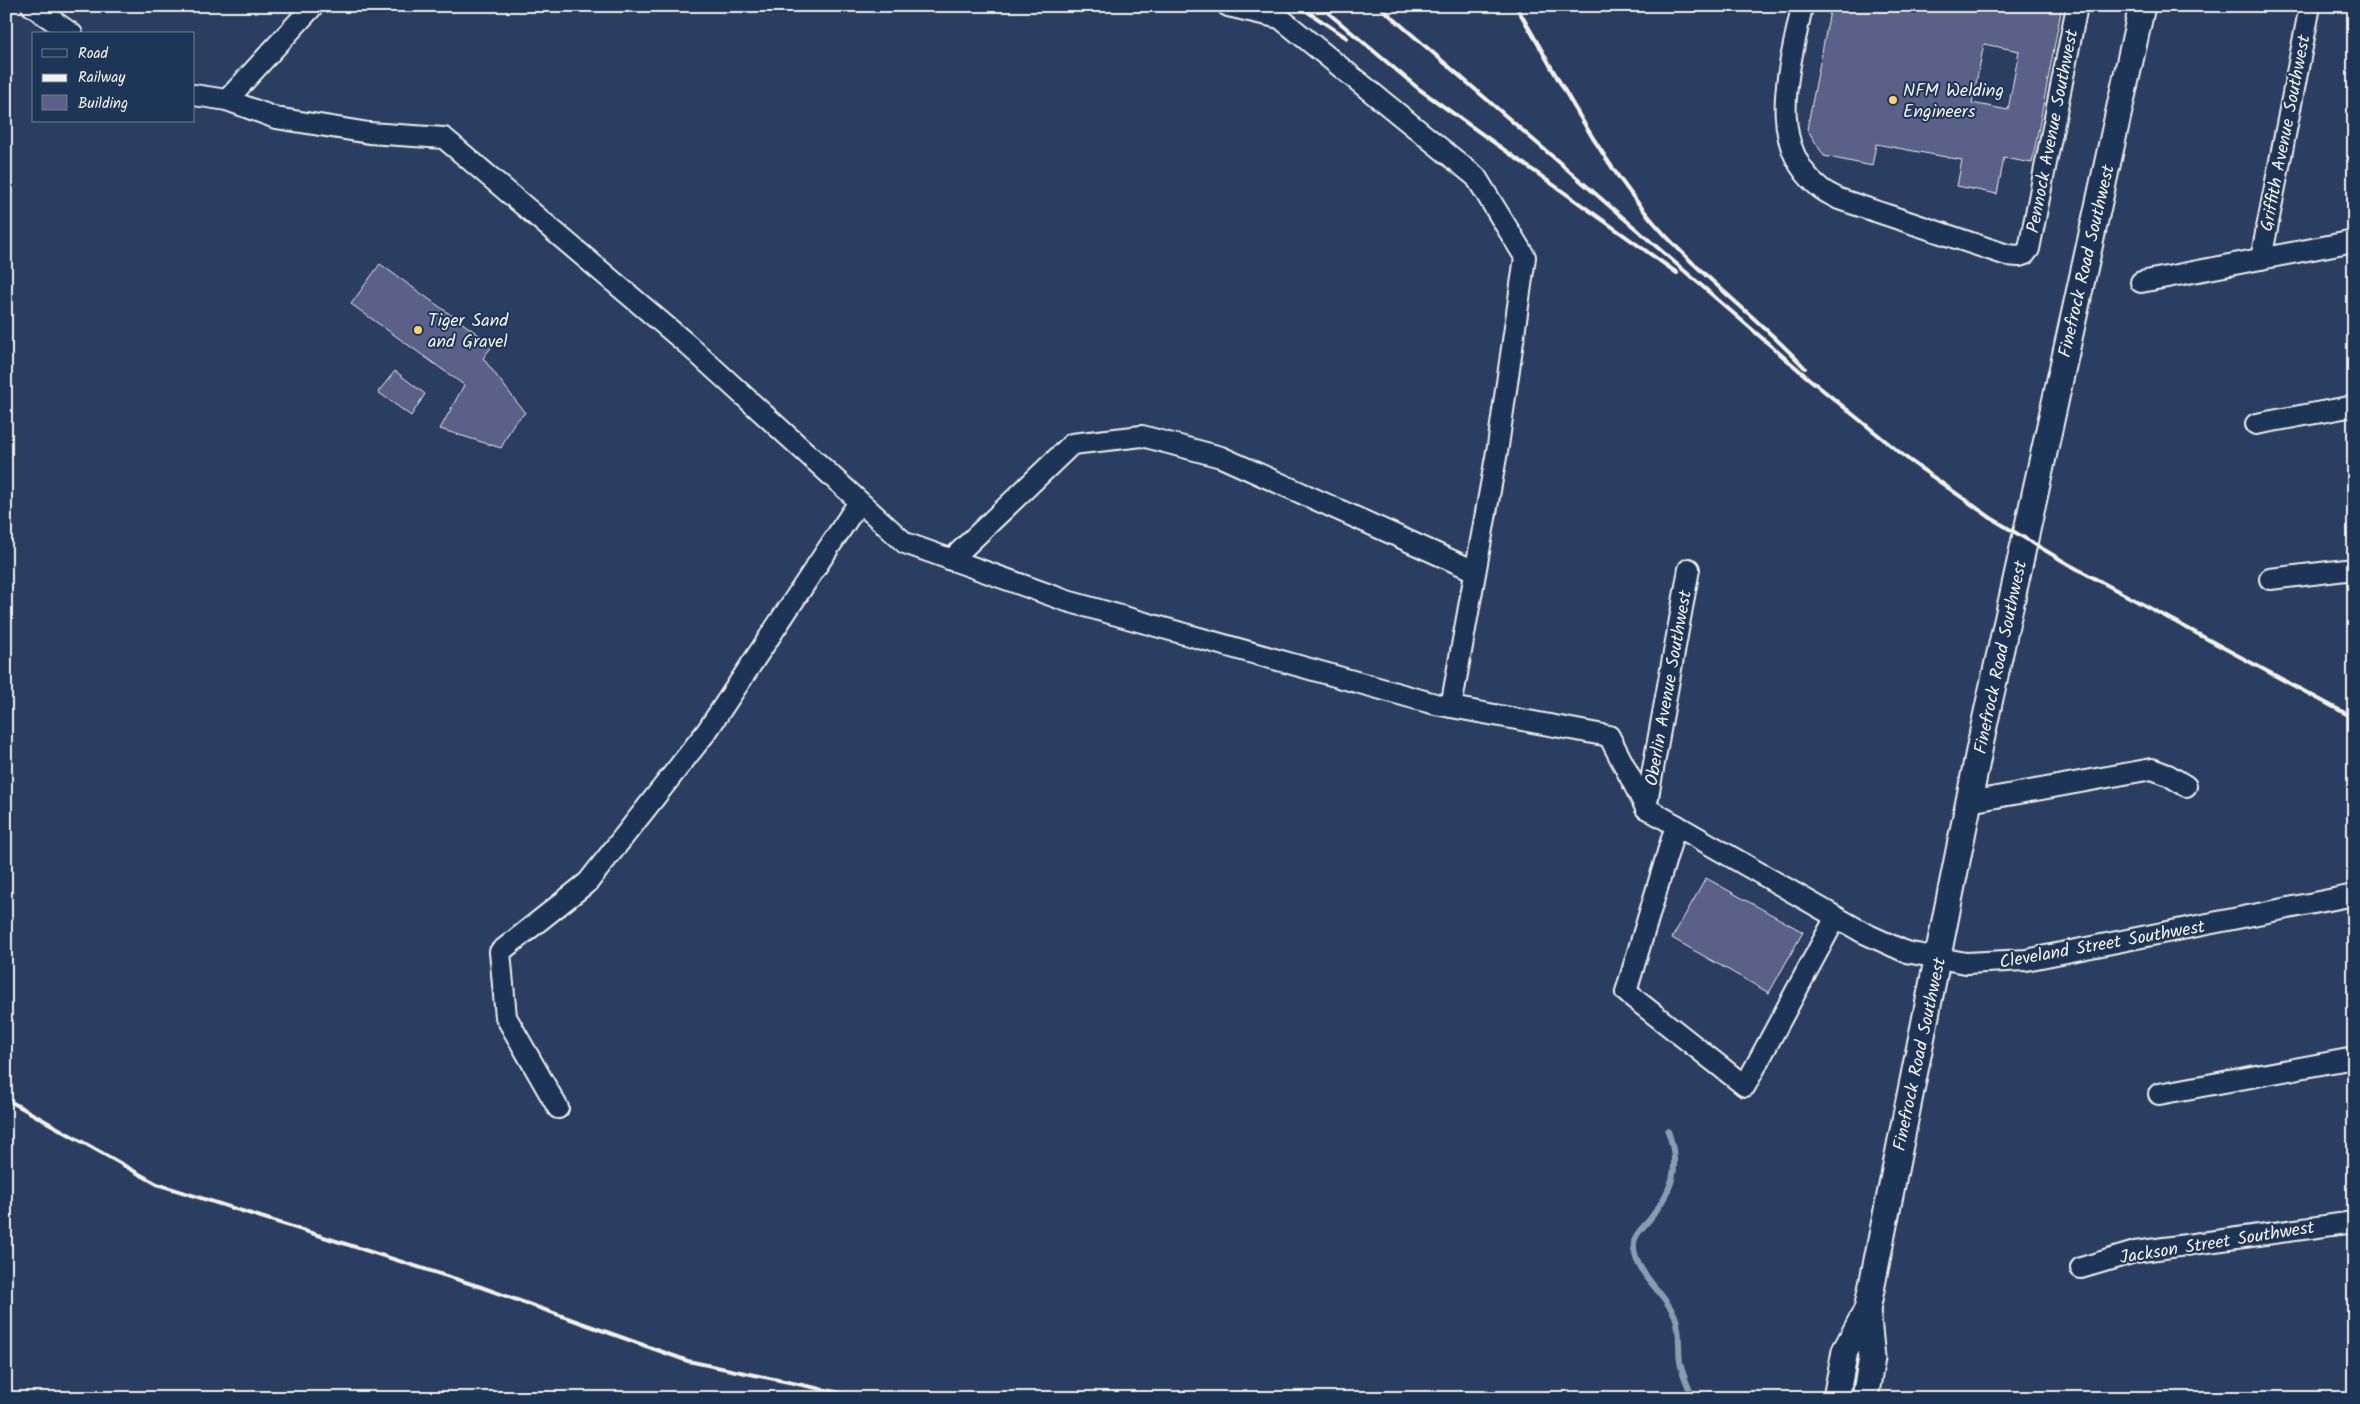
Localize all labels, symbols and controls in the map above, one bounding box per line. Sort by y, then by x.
street label: Pennock Avenue Southwest [2019,26,2088,236]
legend [32,32,195,122]
street label: Griffith Avenue Southwest [2253,32,2320,234]
text: Road [78,42,109,66]
text: Railway [78,66,126,90]
place label: NFM Welding Engineers [1903,77,2004,127]
text: Building [78,92,128,116]
marker: NFM Welding Engineers [1887,94,1899,106]
street label: Finefrock Road Southwest [2051,161,2124,361]
place label: Tiger Sand and Gravel [428,307,509,357]
marker: Tiger Sand and Gravel [412,324,424,336]
street label: Finefrock Road Southwest [1967,557,2036,757]
street label: Oberlin Avenue Southwest [1638,587,1701,788]
street label: Cleveland Street Southwest [1997,913,2208,978]
street label: Finefrock Road Southwest [1886,954,1955,1154]
street label: Jackson Street Southwest [2118,1214,2318,1273]

